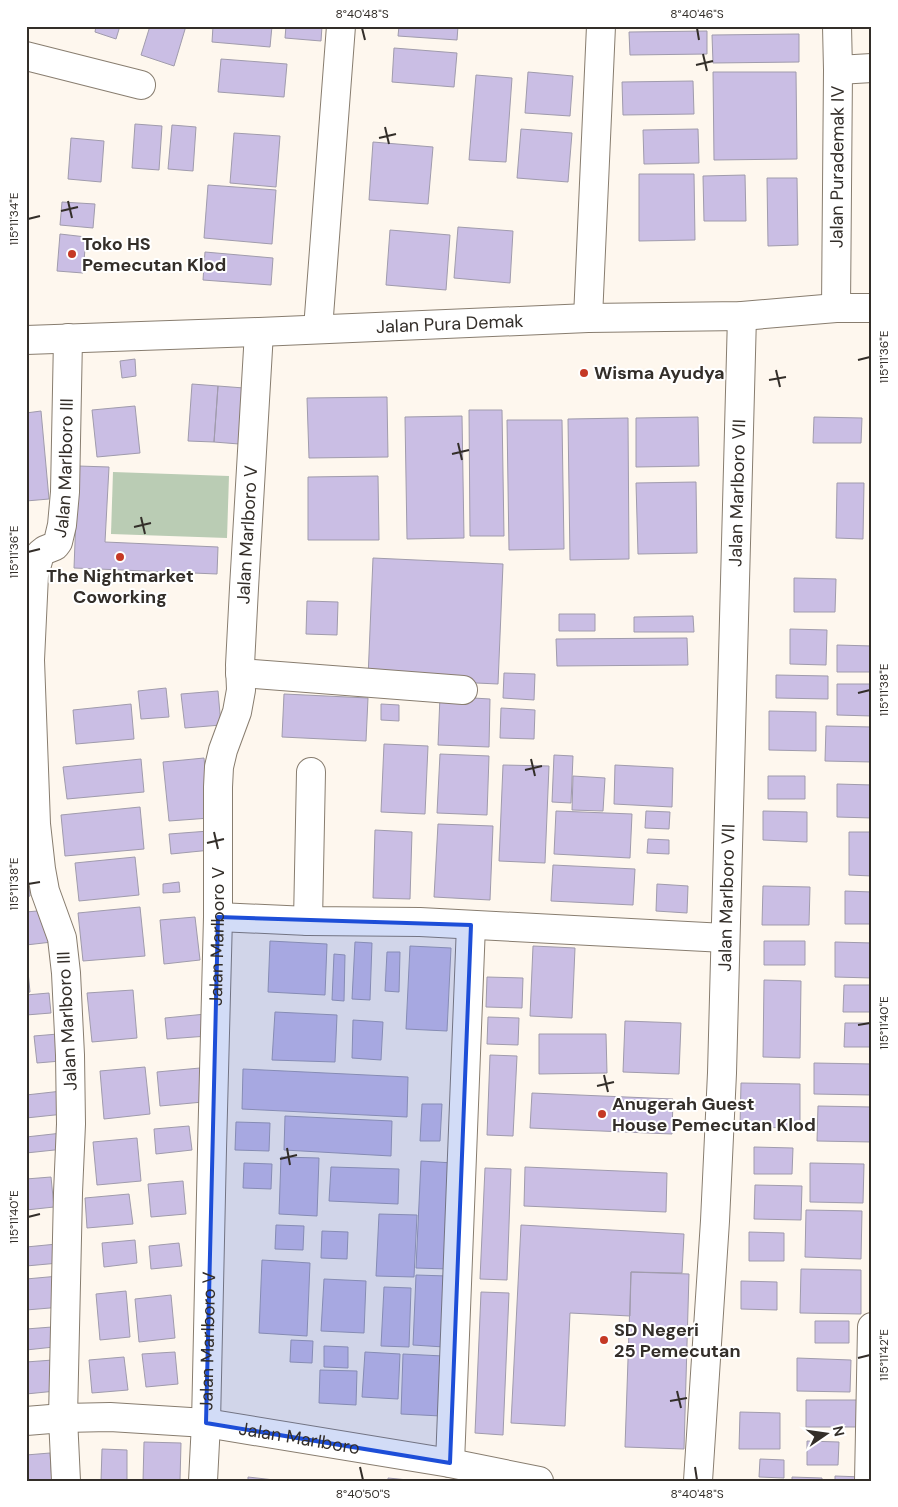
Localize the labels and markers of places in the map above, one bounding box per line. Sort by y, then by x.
place label: Toko HS Pemecutan Klod [82,232,226,277]
marker: Toko HS Pemecutan Klod [66,248,78,260]
place label: Wisma Ayudya [594,361,725,385]
marker: Wisma Ayudya [578,367,590,379]
marker: The Nightmarket Coworking [114,551,126,563]
place label: The Nightmarket Coworking [46,564,194,609]
place label: Anugerah Guest House Pemecutan Klod [612,1092,816,1137]
marker: Anugerah Guest House Pemecutan Klod [596,1108,608,1120]
place label: SD Negeri 25 Pemecutan [614,1318,741,1363]
marker: SD Negeri 25 Pemecutan [598,1334,610,1346]

